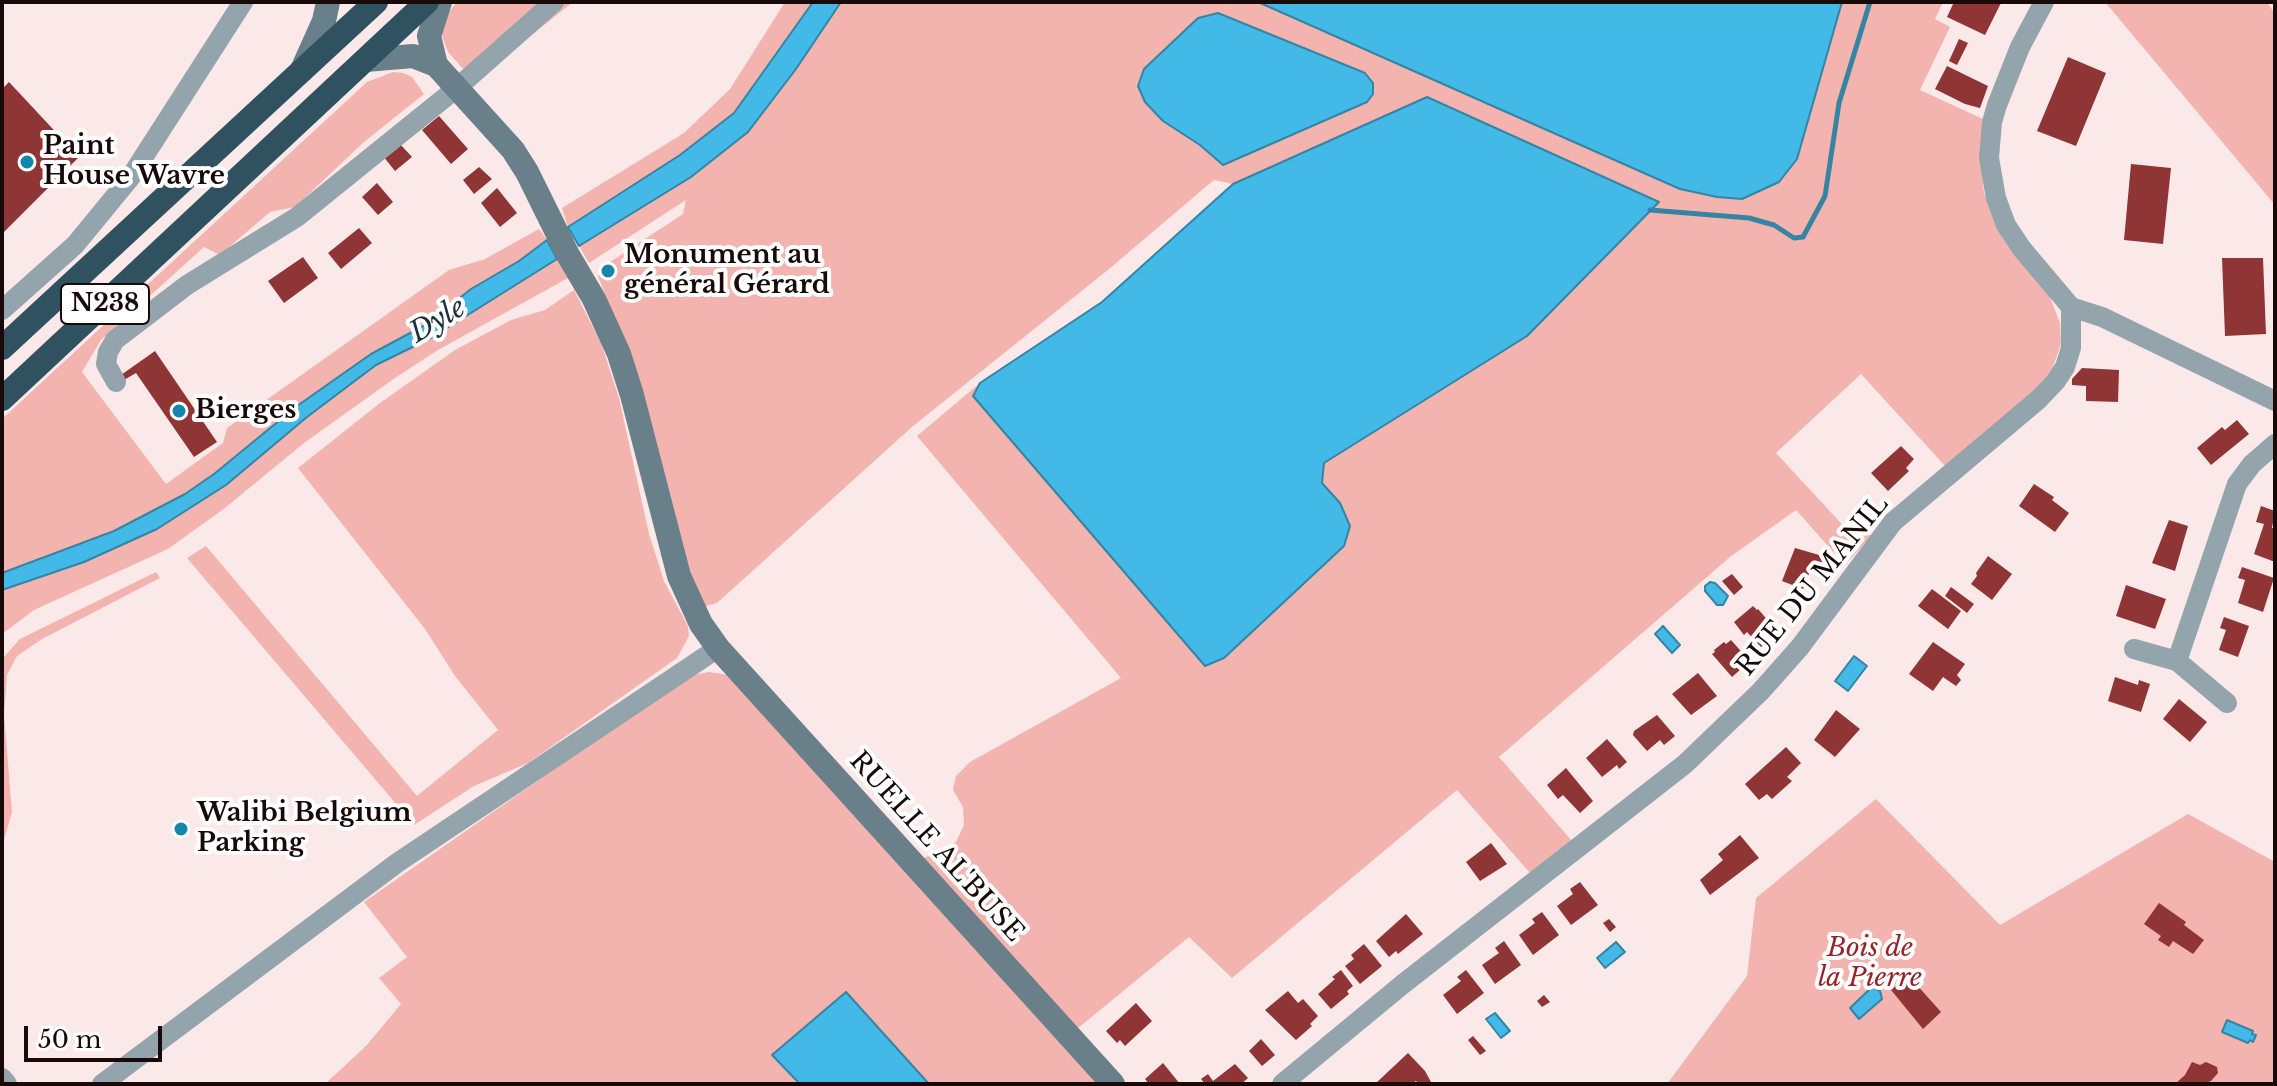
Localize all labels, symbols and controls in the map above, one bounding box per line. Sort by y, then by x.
place label: Paint House Wavre [43,131,225,192]
marker: Paint House Wavre [18,153,36,171]
place label: Monument au général Gérard [624,240,830,302]
marker: Monument au général Gérard [599,262,617,280]
road number: N238 [61,284,149,324]
water label: Dyle [404,291,472,351]
place label: Bierges [195,395,296,427]
marker: Bierges [170,402,188,420]
street label: RUE DU MANIL [1731,490,1895,682]
street label: RUELLE AL'BUSE [842,746,1030,948]
place label: Walibi Belgium Parking [197,798,412,860]
marker: Walibi Belgium Parking [172,820,190,838]
park label: Bois de la Pierre [1818,933,1922,994]
scale bar [28,1010,166,1060]
text: 50 m [38,1025,101,1054]

